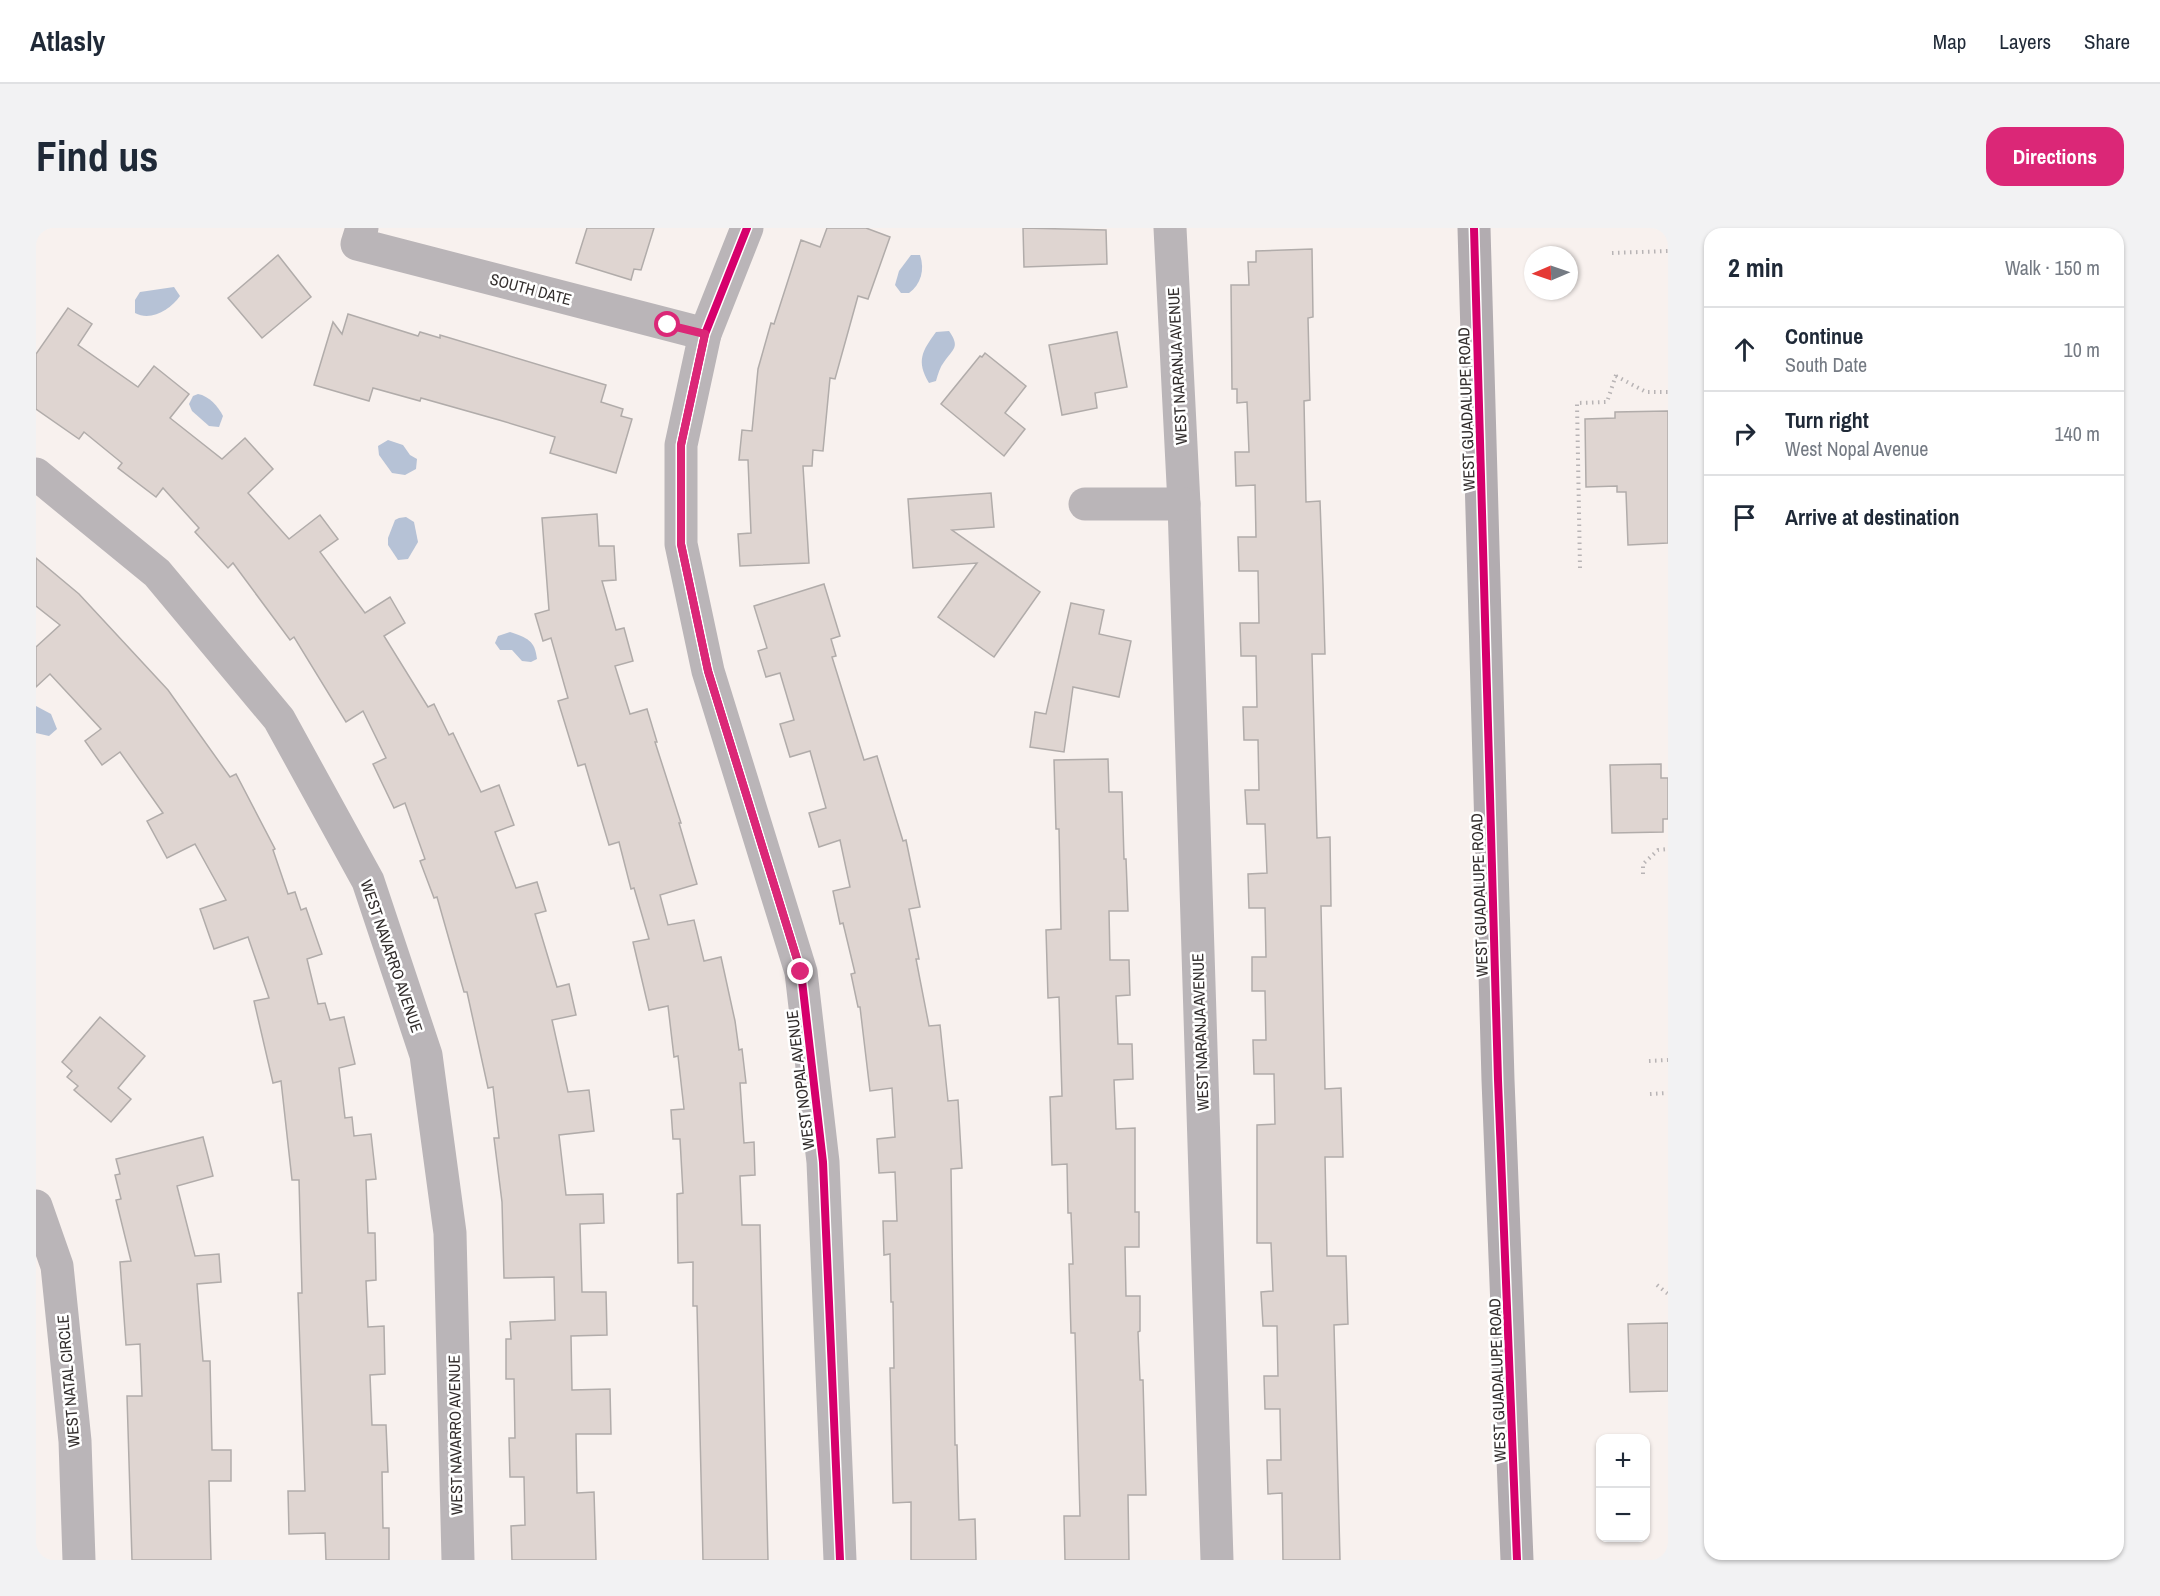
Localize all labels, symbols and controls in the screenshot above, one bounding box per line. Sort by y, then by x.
text: Atlasly [30,22,105,60]
text: Map [1933,27,1966,56]
text: Layers [1999,27,2051,56]
text: Share [2084,27,2130,56]
button: Directions [1986,127,2124,186]
text: Find us [36,128,158,184]
north arrow [1524,246,1578,300]
text: 2 min [1728,250,1784,285]
text: Walk · 150 m [2005,254,2100,281]
street label: SOUTH DATE [488,268,574,310]
street label: WEST NARANJA AVENUE [1162,287,1192,445]
route start [654,311,680,337]
text: Continue [1785,321,1863,351]
street label: WEST GUADALUPE ROAD [1452,327,1480,491]
icon: ahead [1728,333,1761,366]
text: 10 m [2064,336,2100,363]
text: South Date [1785,351,1867,378]
text: Turn right [1785,405,1869,435]
icon: right [1728,417,1761,450]
text: 140 m [2054,420,2100,447]
text: West Nopal Avenue [1785,435,1928,462]
icon: arrive [1728,501,1761,534]
text: Arrive at destination [1785,502,1959,532]
street label: WEST GUADALUPE ROAD [1465,813,1493,977]
street label: WEST NAVARRO AVENUE [356,877,428,1035]
street label: WEST NARANJA AVENUE [1186,953,1214,1111]
route end [787,958,813,984]
street label: WEST NOPAL AVENUE [781,1009,819,1151]
street label: WEST GUADALUPE ROAD [1483,1298,1511,1462]
street label: WEST NATAL CIRCLE [51,1314,85,1448]
street label: WEST NAVARRO AVENUE [443,1355,467,1515]
map controls [1596,1434,1650,1542]
button: + [1596,1434,1650,1488]
button: − [1596,1488,1650,1542]

